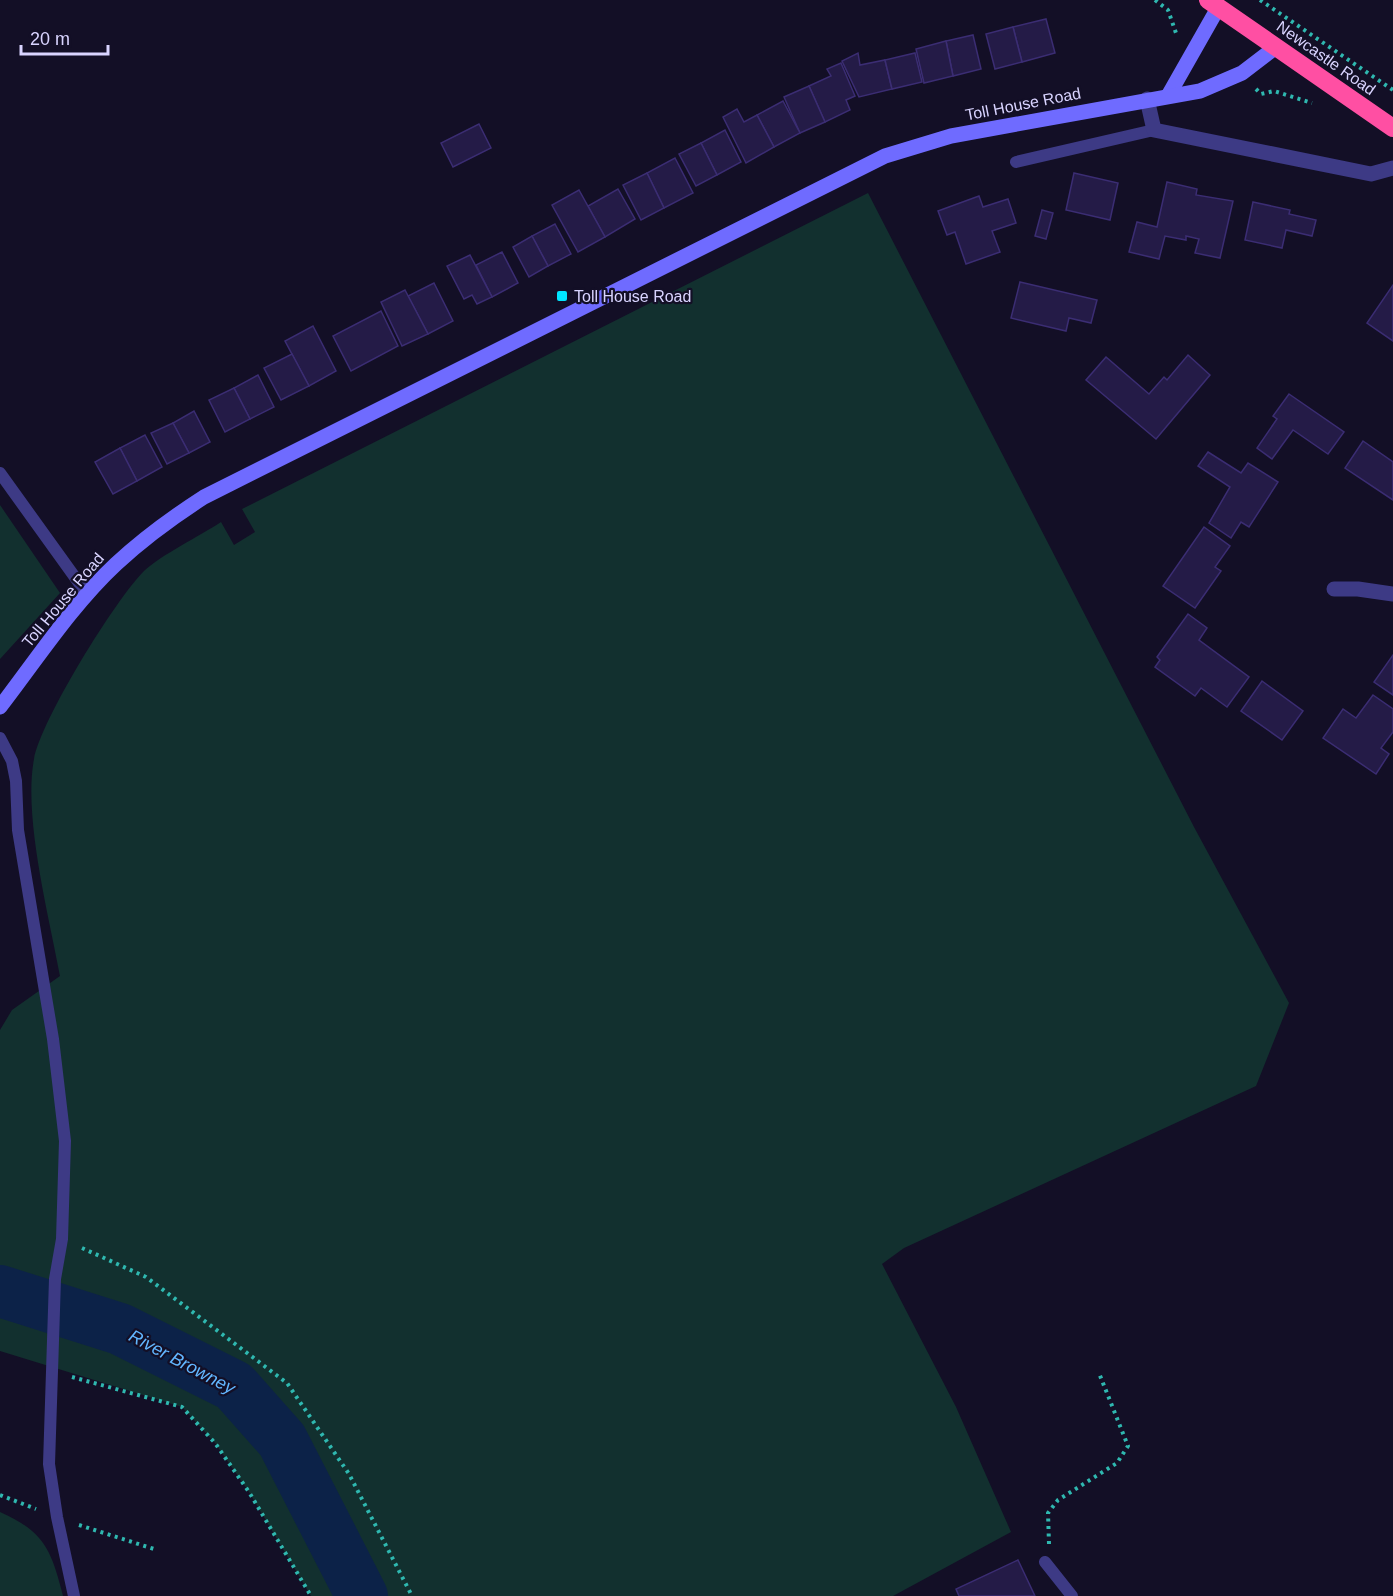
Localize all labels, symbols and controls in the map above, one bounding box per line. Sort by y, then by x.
scale bar [21,18,108,56]
street label: Newcastle Road [1273,18,1379,98]
text: 20 m [30,29,70,49]
street label: Toll House Road [964,84,1082,124]
place label: Toll House Road [574,288,691,305]
marker: Toll House Road [555,289,569,303]
street label: Toll House Road [19,550,107,650]
water label: River Browney [126,1326,239,1399]

